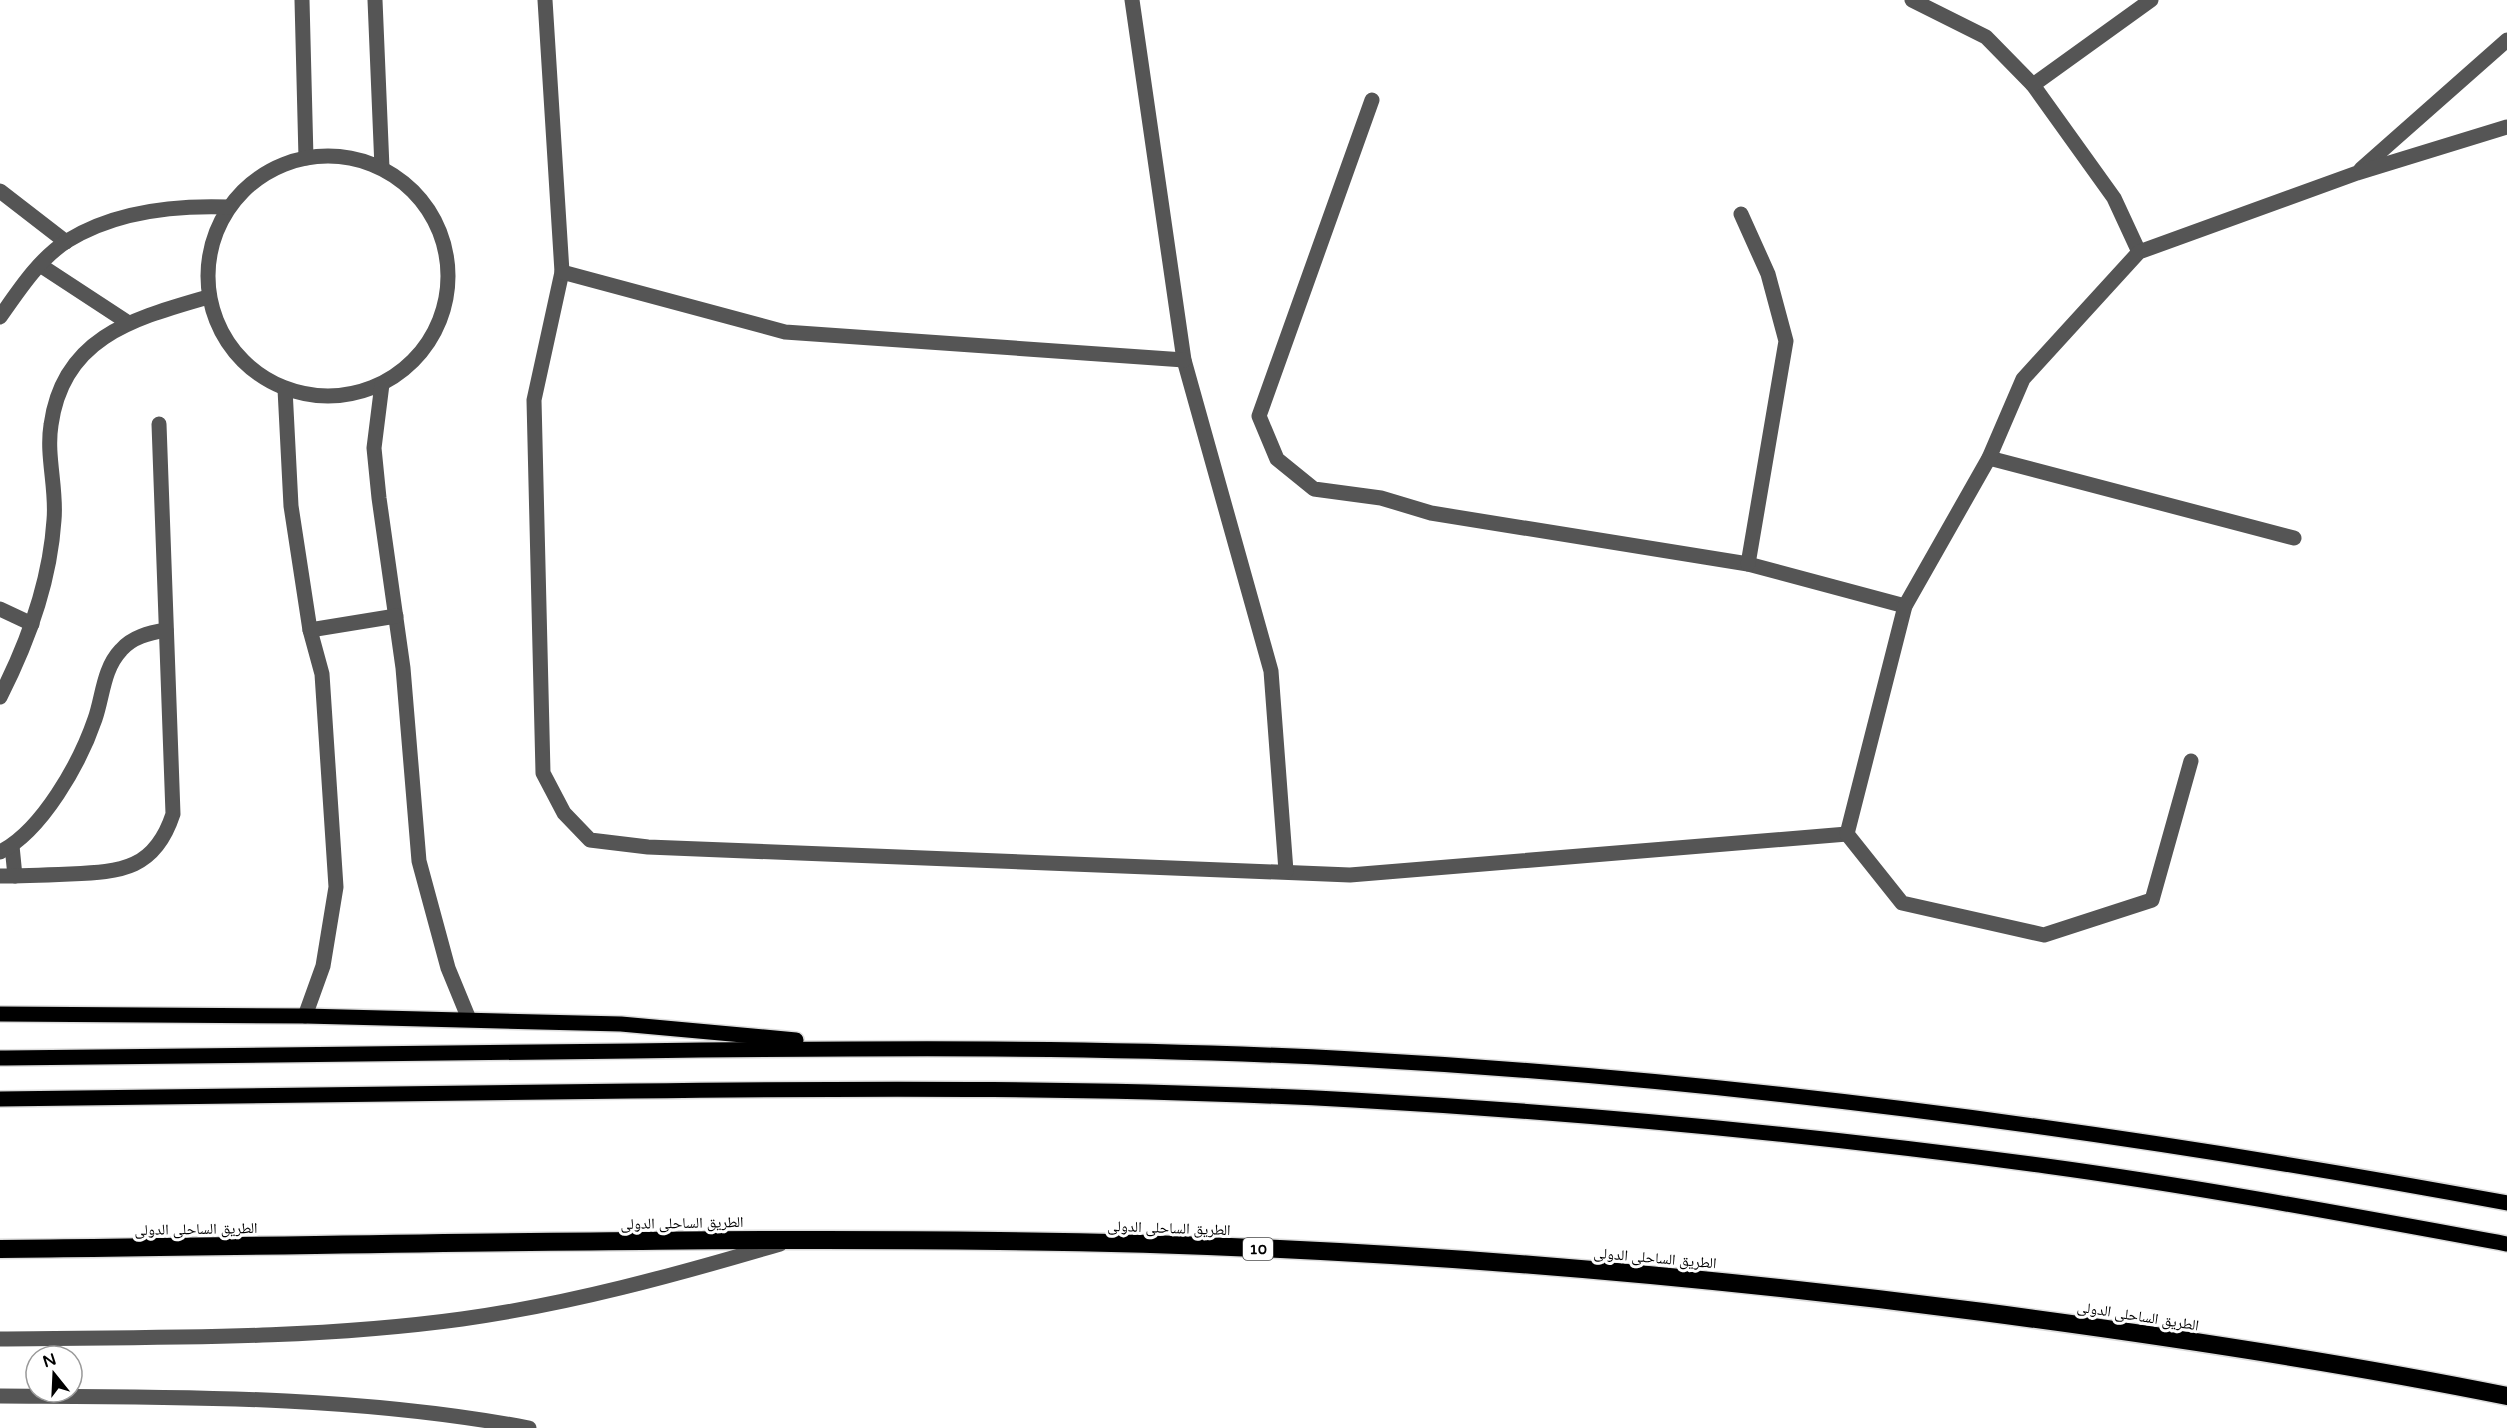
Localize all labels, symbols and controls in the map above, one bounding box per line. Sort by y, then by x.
street label: الطريق الساحلى الدولى [620,1213,744,1234]
street label: الطريق الساحلى الدولى [1107,1217,1231,1240]
street label: الطريق الساحلى الدولى [134,1219,258,1240]
road number: 10 [1243,1238,1273,1260]
street label: الطريق الساحلى الدولى [1593,1244,1717,1273]
street label: الطريق الساحلى الدولى [2076,1297,2200,1336]
north arrow [24,1344,84,1404]
text: N [40,1349,59,1372]

